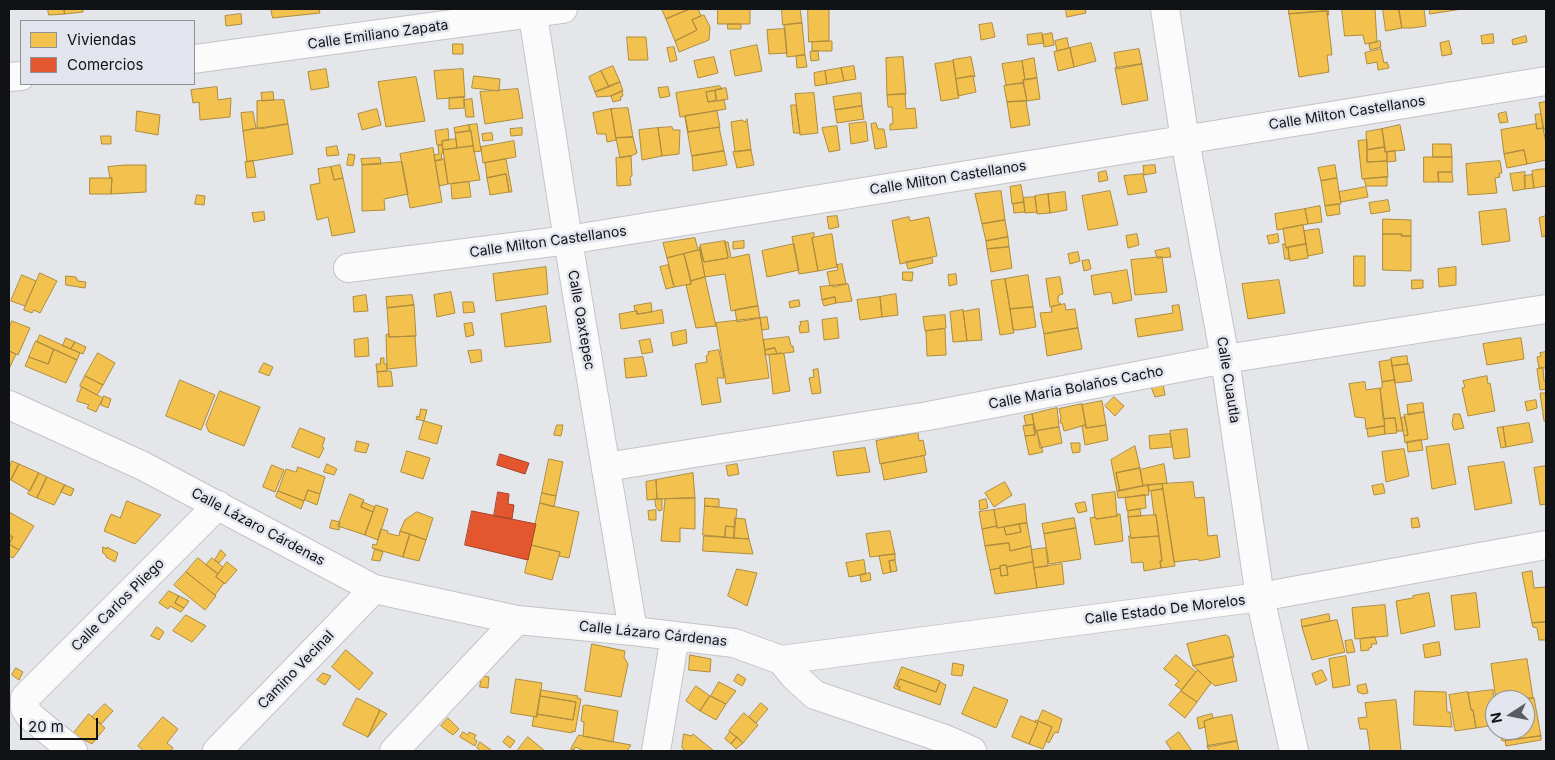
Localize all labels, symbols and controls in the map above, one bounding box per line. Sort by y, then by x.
street label: Calle Emiliano Zapata [307,17,449,53]
legend [20,20,195,85]
text: Viviendas [67,30,136,49]
text: Comercios [67,55,143,74]
street label: Calle Milton Castellanos [1267,92,1427,134]
street label: Calle Milton Castellanos [868,157,1028,199]
street label: Calle Milton Castellanos [468,223,628,261]
street label: Calle Oaxtepec [564,269,598,371]
street label: Calle Cuautla [1213,336,1243,424]
street label: Calle María Bolaños Cacho [987,363,1165,413]
street label: Calle Lázaro Cárdenas [188,485,328,569]
street label: Calle Carlos Pliego [68,555,168,655]
street label: Calle Estado De Morelos [1084,592,1246,628]
street label: Calle Lázaro Cárdenas [578,618,728,650]
street label: Camino Vecinal [254,627,338,713]
north arrow [1485,690,1535,740]
scale bar [22,708,100,740]
text: N [1486,711,1505,725]
text: 20 m [28,717,64,736]

